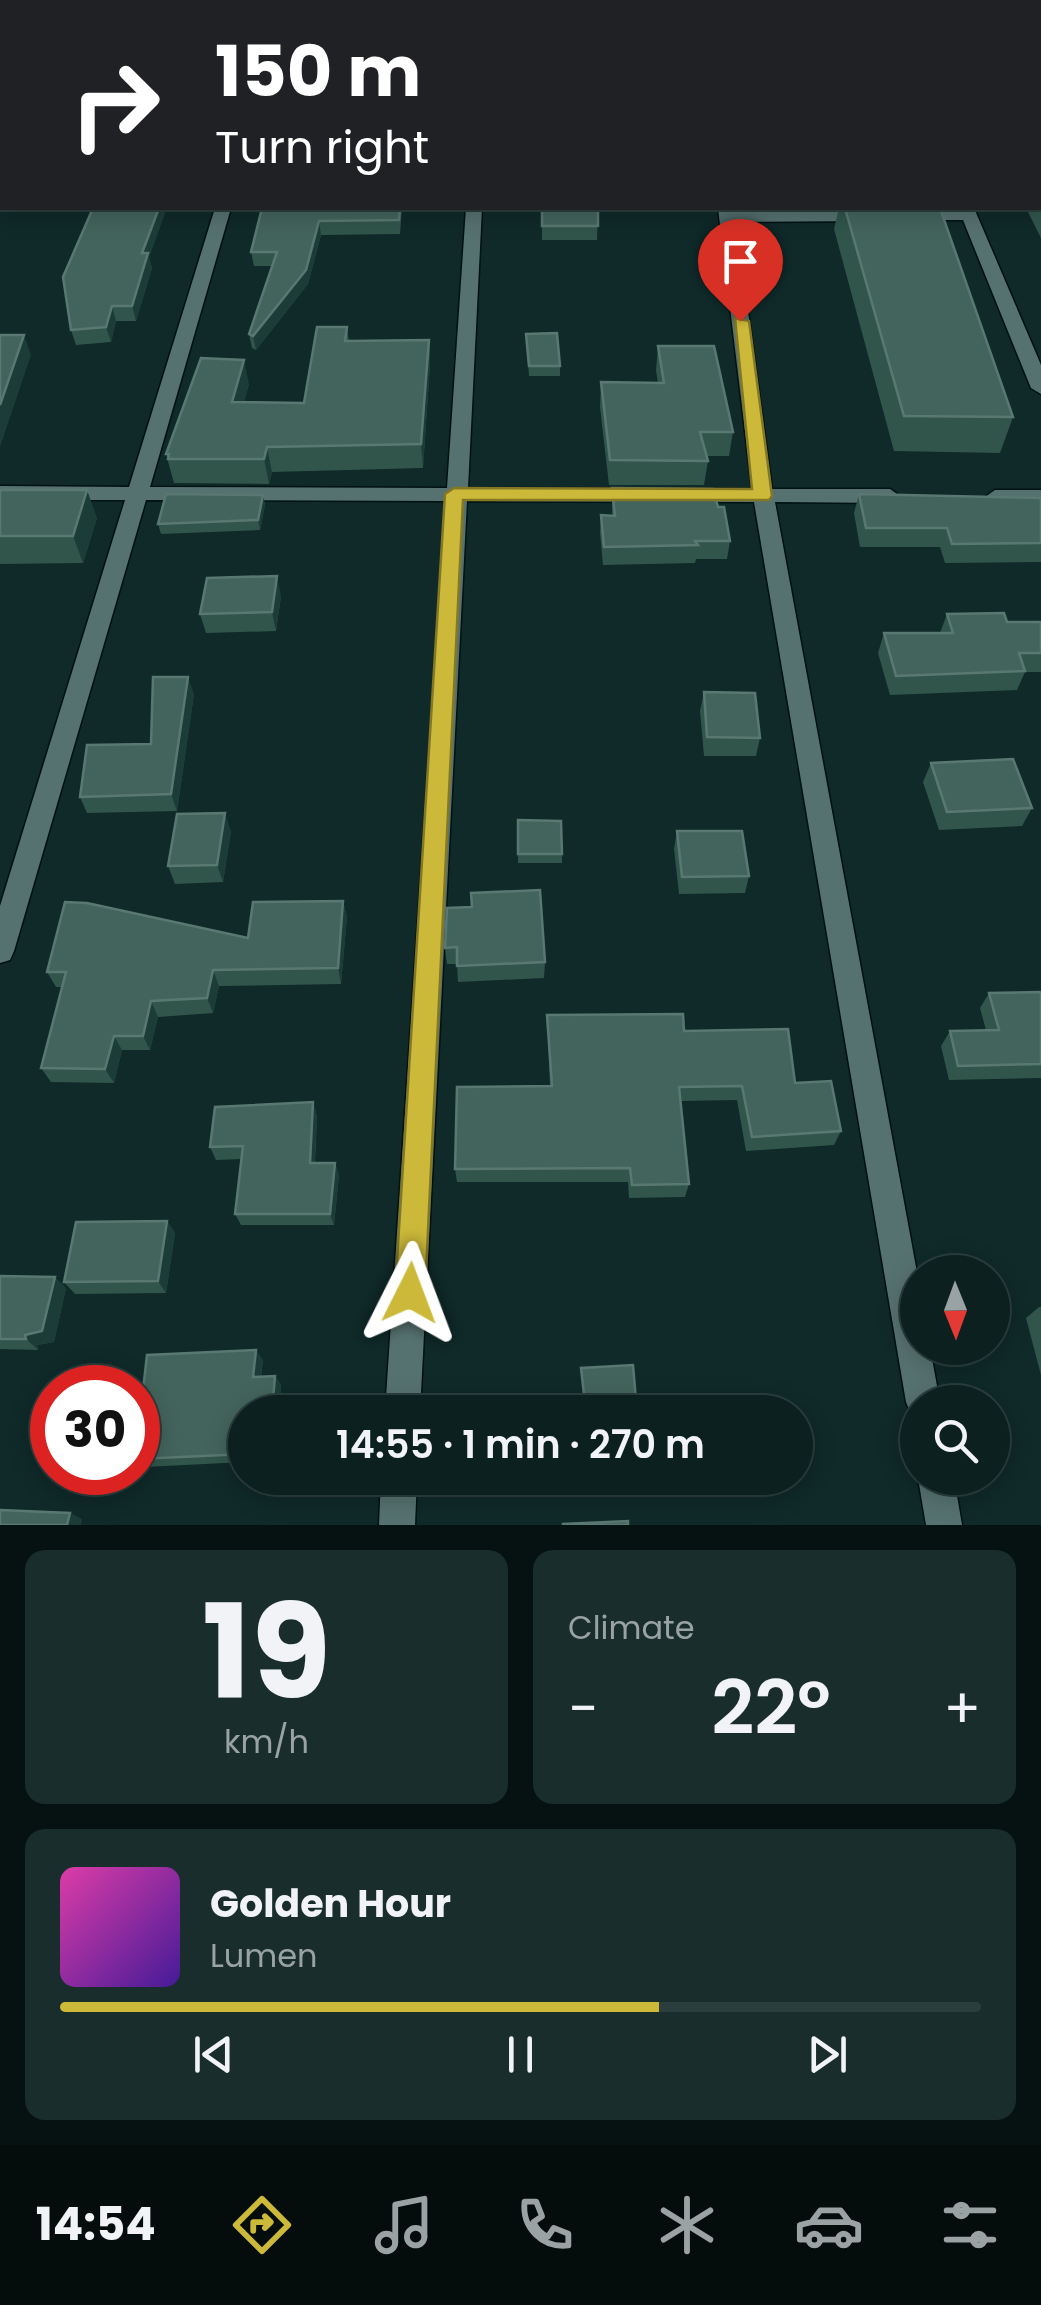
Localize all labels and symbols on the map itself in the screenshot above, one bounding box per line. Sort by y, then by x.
pin [698,219,783,322]
position arrow [358,1241,462,1345]
north arrow [900,1255,1010,1365]
speed limit sign: 30 [30,1365,160,1495]

